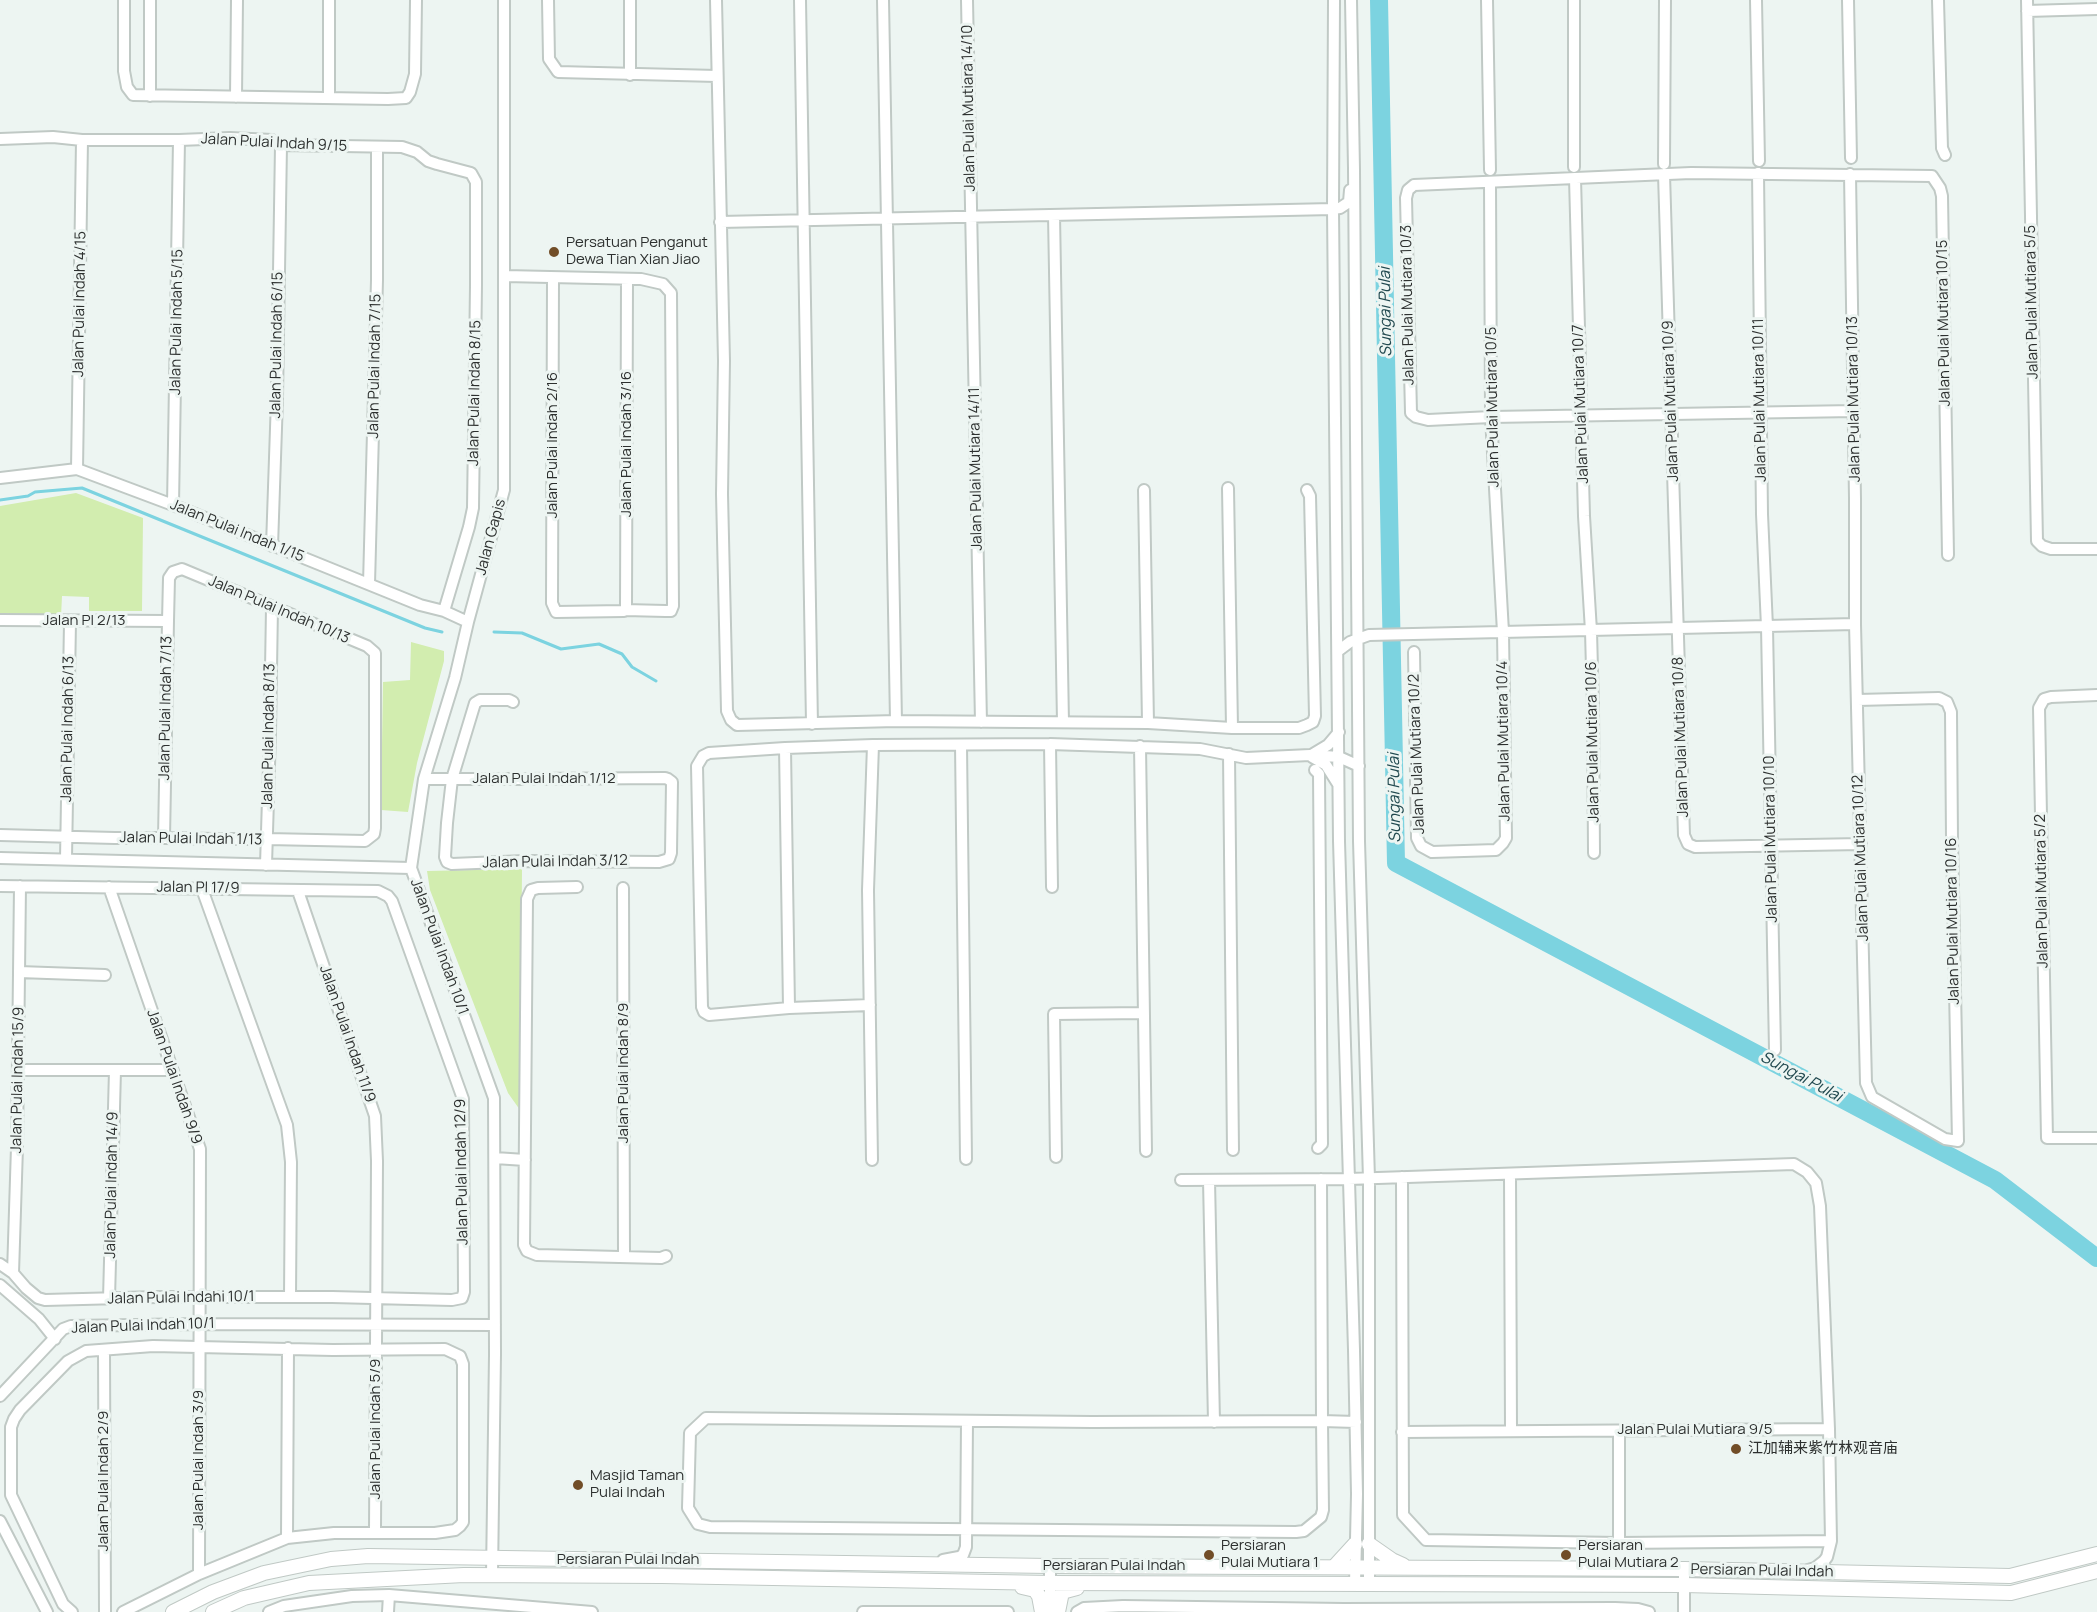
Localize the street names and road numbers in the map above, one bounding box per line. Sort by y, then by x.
street label: Jalan Pulai Mutiara 14/10 [959,25,979,191]
street label: Jalan Pulai Indah 9/15 [200,130,348,156]
street label: Jalan Pulai Mutiara 10/3 [1398,225,1418,385]
street label: Jalan Pulai Mutiara 5/5 [2022,225,2042,379]
street label: Jalan Pulai Indah 4/15 [70,231,90,377]
street label: Jalan Pulai Mutiara 10/15 [1934,240,1954,406]
street label: Jalan Pulai Indah 5/15 [167,249,187,395]
street label: Jalan Pulai Indah 6/15 [267,272,287,418]
street label: Jalan Pulai Indah 7/15 [365,294,385,438]
street label: Jalan Pulai Mutiara 10/13 [1844,316,1864,482]
street label: Jalan Pulai Mutiara 10/11 [1750,318,1770,482]
street label: Jalan Pulai Indah 8/15 [465,320,485,466]
street label: Jalan Pulai Mutiara 10/9 [1659,320,1683,482]
street label: Jalan Pulai Mutiara 10/7 [1569,324,1593,484]
street label: Jalan Pulai Mutiara 10/5 [1483,327,1503,487]
street label: Jalan Pulai Indah 3/16 [618,371,636,517]
street label: Jalan Pulai Indah 2/16 [544,372,562,518]
street label: Jalan Pulai Mutiara 14/11 [966,387,986,551]
street label: Jalan Pulai Indah 1/15 [167,496,307,566]
street label: Jalan Gapis [472,497,510,577]
street label: Jalan Pulai Indah 10/13 [206,572,352,648]
street label: Jalan PI 2/13 [42,612,126,630]
street label: Jalan Pulai Indah 7/13 [156,636,176,780]
street label: Jalan Pulai Indah 6/13 [58,656,78,802]
street label: Jalan Pulai Mutiara 10/8 [1669,656,1693,818]
street label: Jalan Pulai Mutiara 10/4 [1494,660,1514,822]
street label: Jalan Pulai Mutiara 10/6 [1583,661,1603,823]
street label: Jalan Pulai Indah 8/13 [259,663,279,809]
street label: Jalan Pulai Mutiara 10/2 [1405,673,1429,835]
street label: Jalan Pulai Mutiara 10/10 [1761,755,1781,923]
street label: Jalan Pulai Indah 1/12 [473,770,615,788]
street label: Jalan Pulai Mutiara 10/12 [1849,775,1873,941]
street label: Jalan Pulai Mutiara 5/2 [2032,814,2052,968]
street label: Jalan Pulai Indah 1/13 [120,829,262,849]
street label: Jalan Pulai Mutiara 10/16 [1943,837,1963,1005]
street label: Jalan Pulai Indah 3/12 [482,852,628,872]
street label: Jalan Pulai Indah 10/1 [406,877,472,1017]
street label: Jalan PI 17/9 [156,878,240,898]
street label: Jalan Pulai Indah 11/9 [315,963,379,1105]
street label: Jalan Pulai Indah 8/9 [615,1003,633,1143]
street label: Jalan Pulai Indah 15/9 [8,1007,28,1153]
street label: Jalan Pulai Indah 9/9 [142,1007,206,1147]
street label: Jalan Pulai Indah 12/9 [452,1099,472,1245]
street label: Jalan Pulai Indah 14/9 [102,1112,122,1258]
street label: Jalan Pulai Indahi 10/1 [107,1288,255,1308]
street label: Jalan Pulai Indah 10/1 [71,1315,215,1337]
street label: Jalan Pulai Indah 5/9 [367,1359,385,1499]
street label: Jalan Pulai Indah 3/9 [190,1390,208,1530]
street label: Jalan Pulai Indah 2/9 [95,1411,113,1551]
street label: Jalan Pulai Mutiara 9/5 [1618,1421,1772,1439]
street label: Persiaran Pulai Indah [557,1551,699,1569]
street label: Persiaran Pulai Indah [1043,1557,1185,1575]
street label: Persiaran Pulai Indah [1690,1561,1834,1581]

